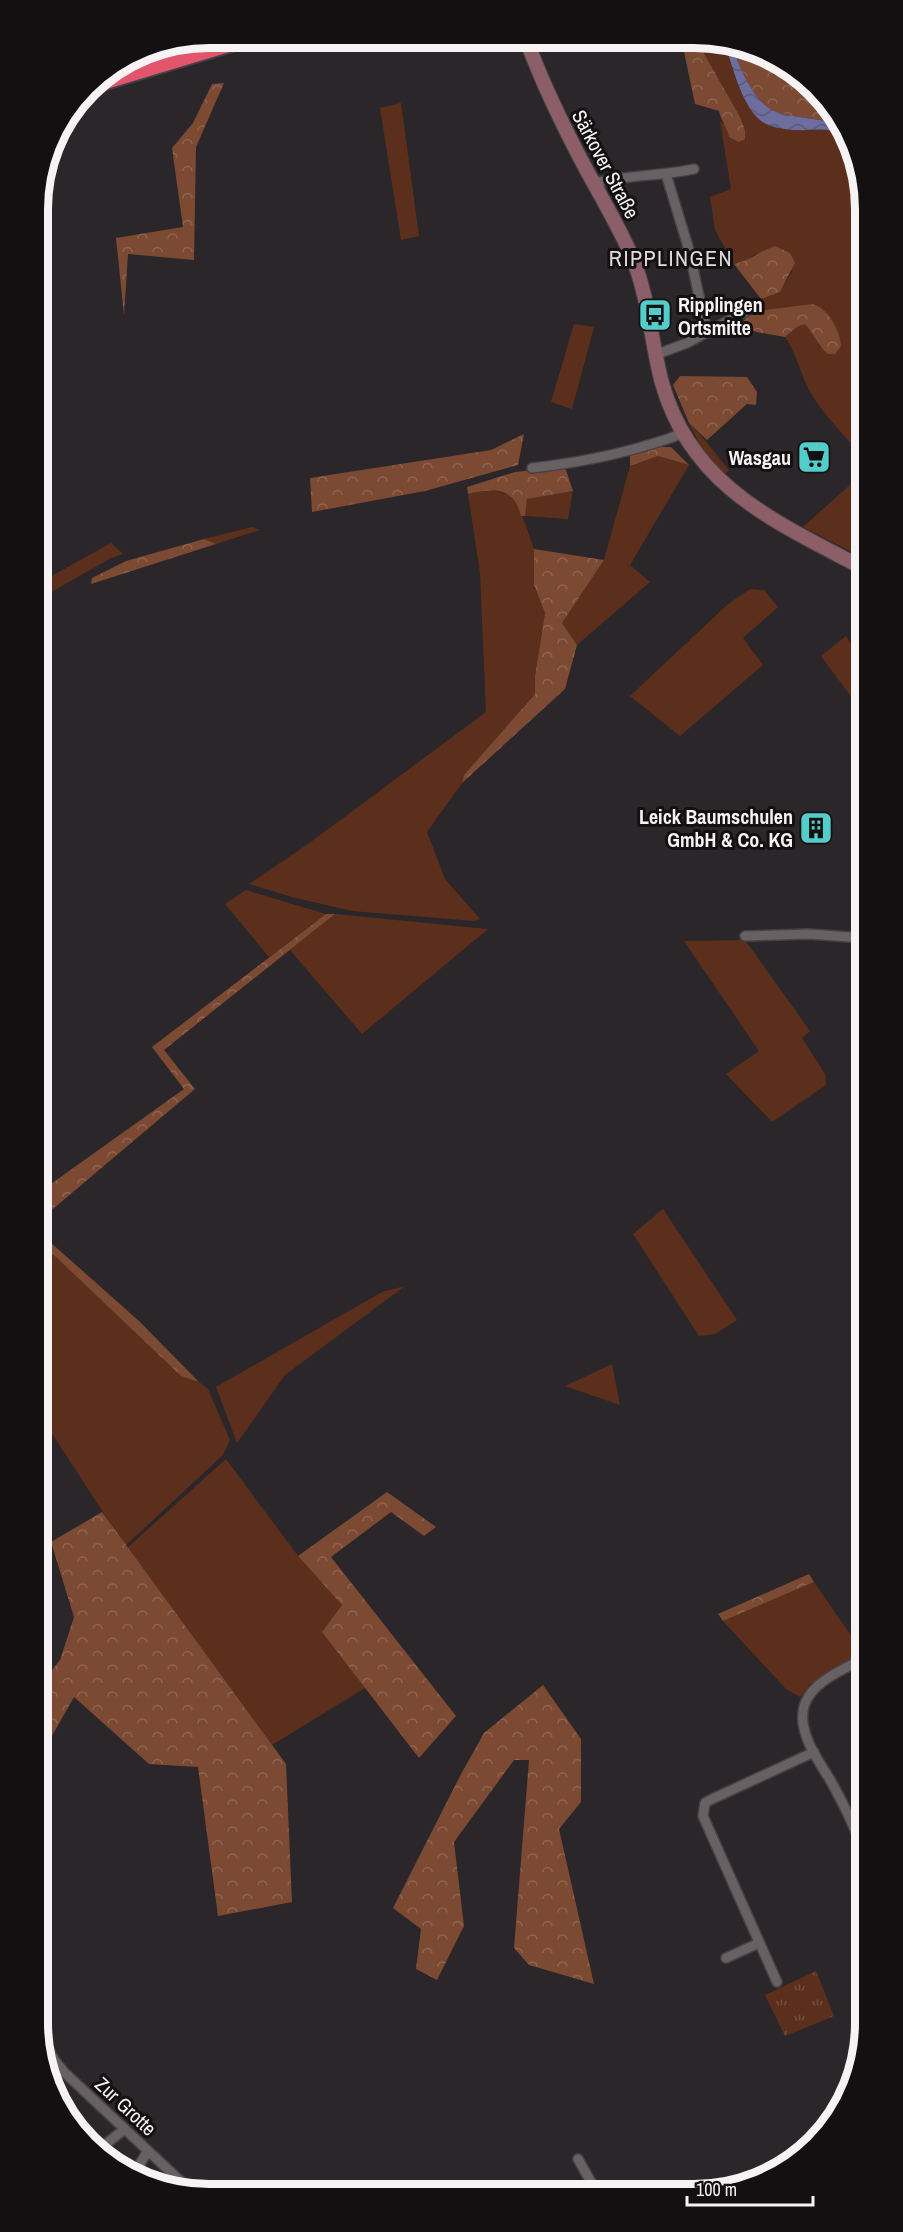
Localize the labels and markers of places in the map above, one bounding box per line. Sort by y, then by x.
place label: Ripplingen Ortsmitte [678,291,763,341]
bus stop icon: Ripplingen Ortsmitte [637,297,673,333]
supermarket icon: Wasgau [796,439,832,475]
place label: Wasgau [729,444,791,471]
place label: Leick Baumschulen GmbH & Co. KG [639,803,793,853]
building icon: Leick Baumschulen GmbH & Co. KG [798,810,834,846]

